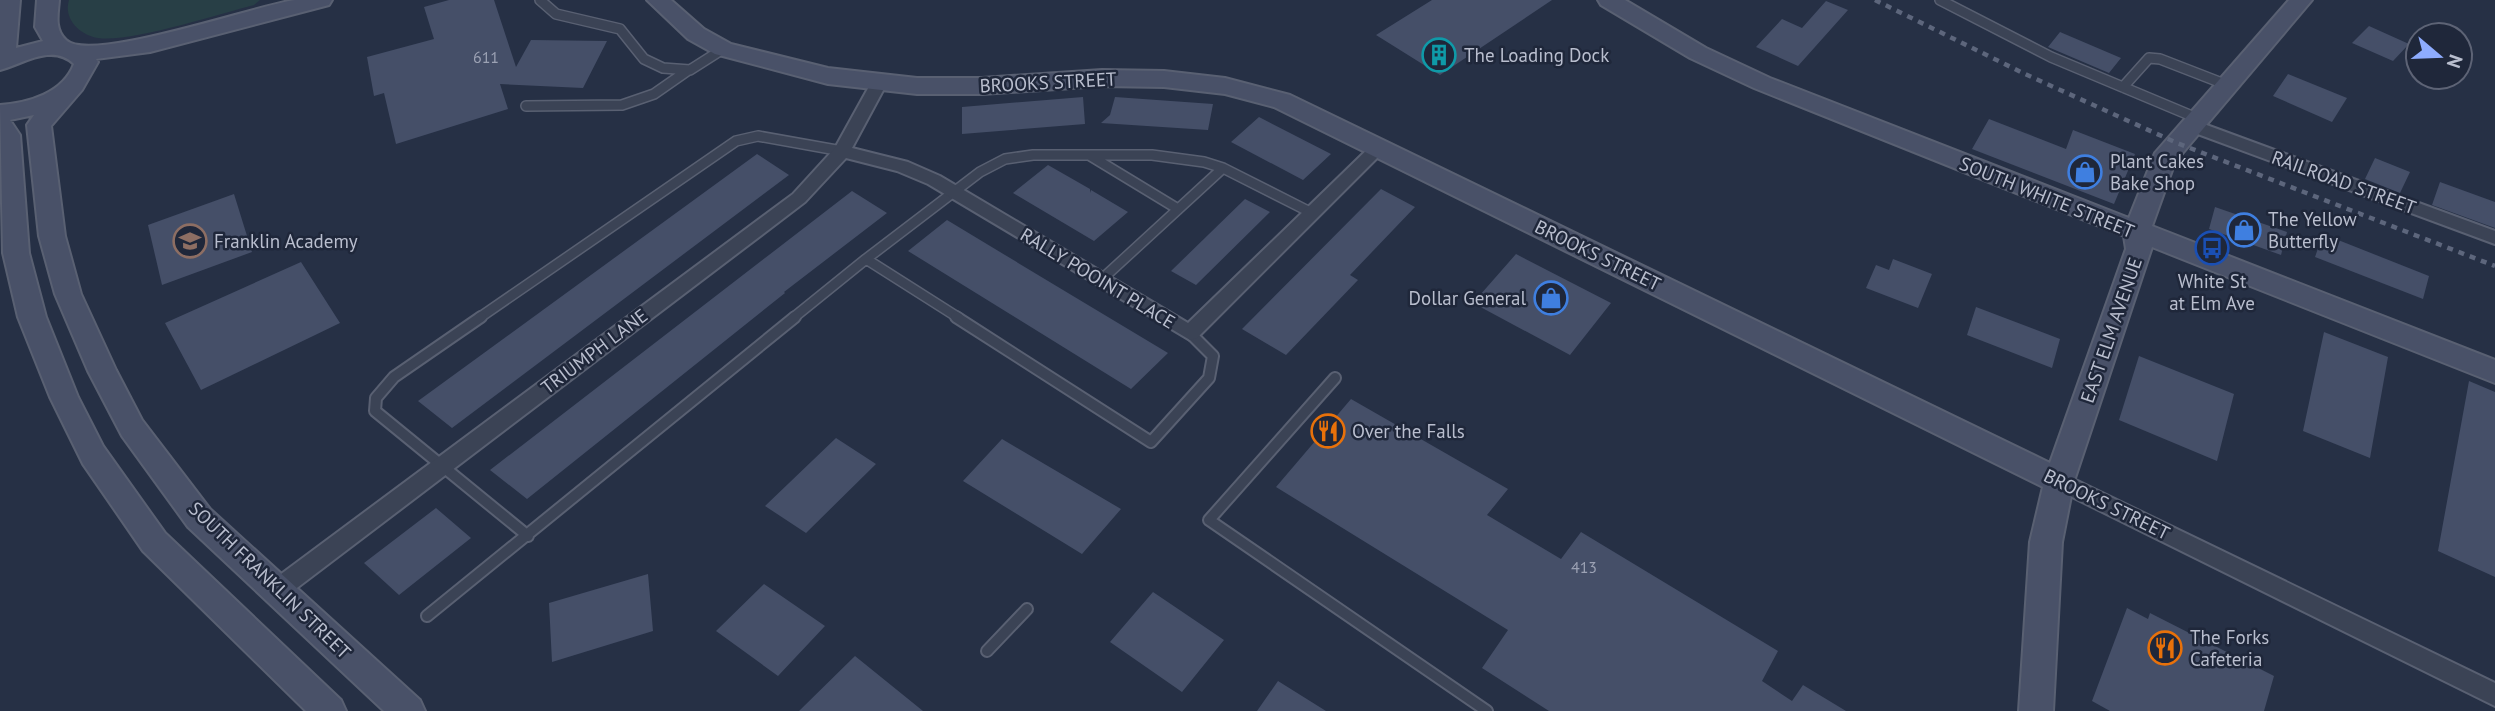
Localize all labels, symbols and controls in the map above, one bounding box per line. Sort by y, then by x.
north arrow [2404,21,2474,91]
building icon: The Loading Dock [1420,36,1458,74]
place label: The Loading Dock [1464,43,1609,67]
house number: 611 [473,47,499,67]
text: N [2442,52,2468,71]
street label: BROOKS STREET [979,66,1118,98]
street label: RAILROAD STREET [2269,145,2420,219]
place label: Plant Cakes Bake Shop [2110,149,2204,195]
street label: SOUTH WHITE STREET [1956,151,2138,243]
shop icon: Plant Cakes Bake Shop [2066,153,2104,191]
place label: The Yellow Butterfly [2268,207,2357,253]
shop icon: The Yellow Butterfly [2225,211,2263,249]
street label: BROOKS STREET [1531,214,1665,296]
school or university icon: Franklin Academy [171,222,209,260]
street label: RALLY POOINT PLACE [1016,222,1180,334]
place label: Franklin Academy [214,229,358,253]
bus stop icon: White St at Elm Ave [2193,229,2231,267]
street label: EAST ELM AVENUE [2075,254,2147,406]
place label: White St at Elm Ave [2169,269,2255,315]
shop icon: Dollar General [1532,279,1570,317]
place label: Dollar General [1409,286,1526,310]
street label: TRIUMPH LANE [536,303,652,399]
restaurant icon: Over the Falls [1309,412,1347,450]
place label: Over the Falls [1352,419,1465,443]
street label: BROOKS STREET [2040,463,2174,545]
street label: SOUTH FRANKLIN STREET [184,496,356,664]
house number: 413 [1571,557,1597,577]
place label: The Forks Cafeteria [2190,625,2269,671]
restaurant icon: The Forks Cafeteria [2146,629,2184,667]

